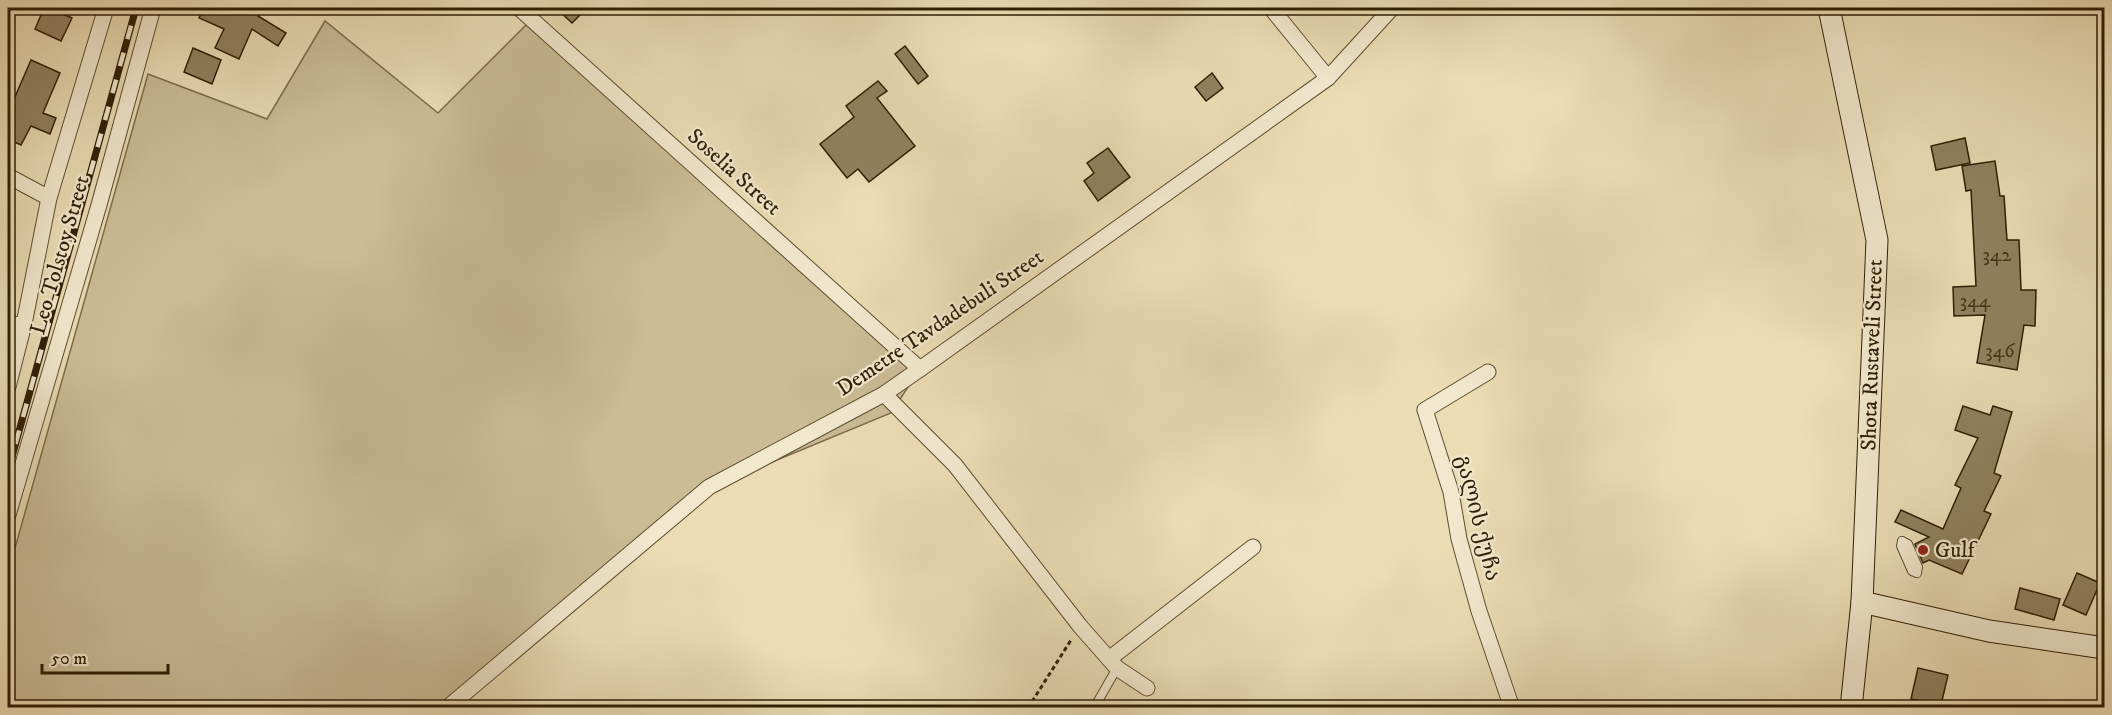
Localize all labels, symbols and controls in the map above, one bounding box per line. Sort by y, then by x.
street label: Soselia Street [681,123,787,221]
street label: Leo Tolstoy Street [24,172,96,338]
house number: 342 [1983,243,2012,268]
street label: Demetre Tavdadebuli Street [831,244,1049,402]
street label: Shota Rustaveli Street [1855,259,1889,451]
house number: 344 [1960,289,1991,314]
house number: 346 [1985,339,2015,364]
street label: გალის ქუჩა [1449,452,1507,584]
place label: Gulf [1935,537,1979,564]
marker: Gulf [1916,543,1930,557]
scale bar [42,637,168,675]
text: 50 m [51,648,87,670]

